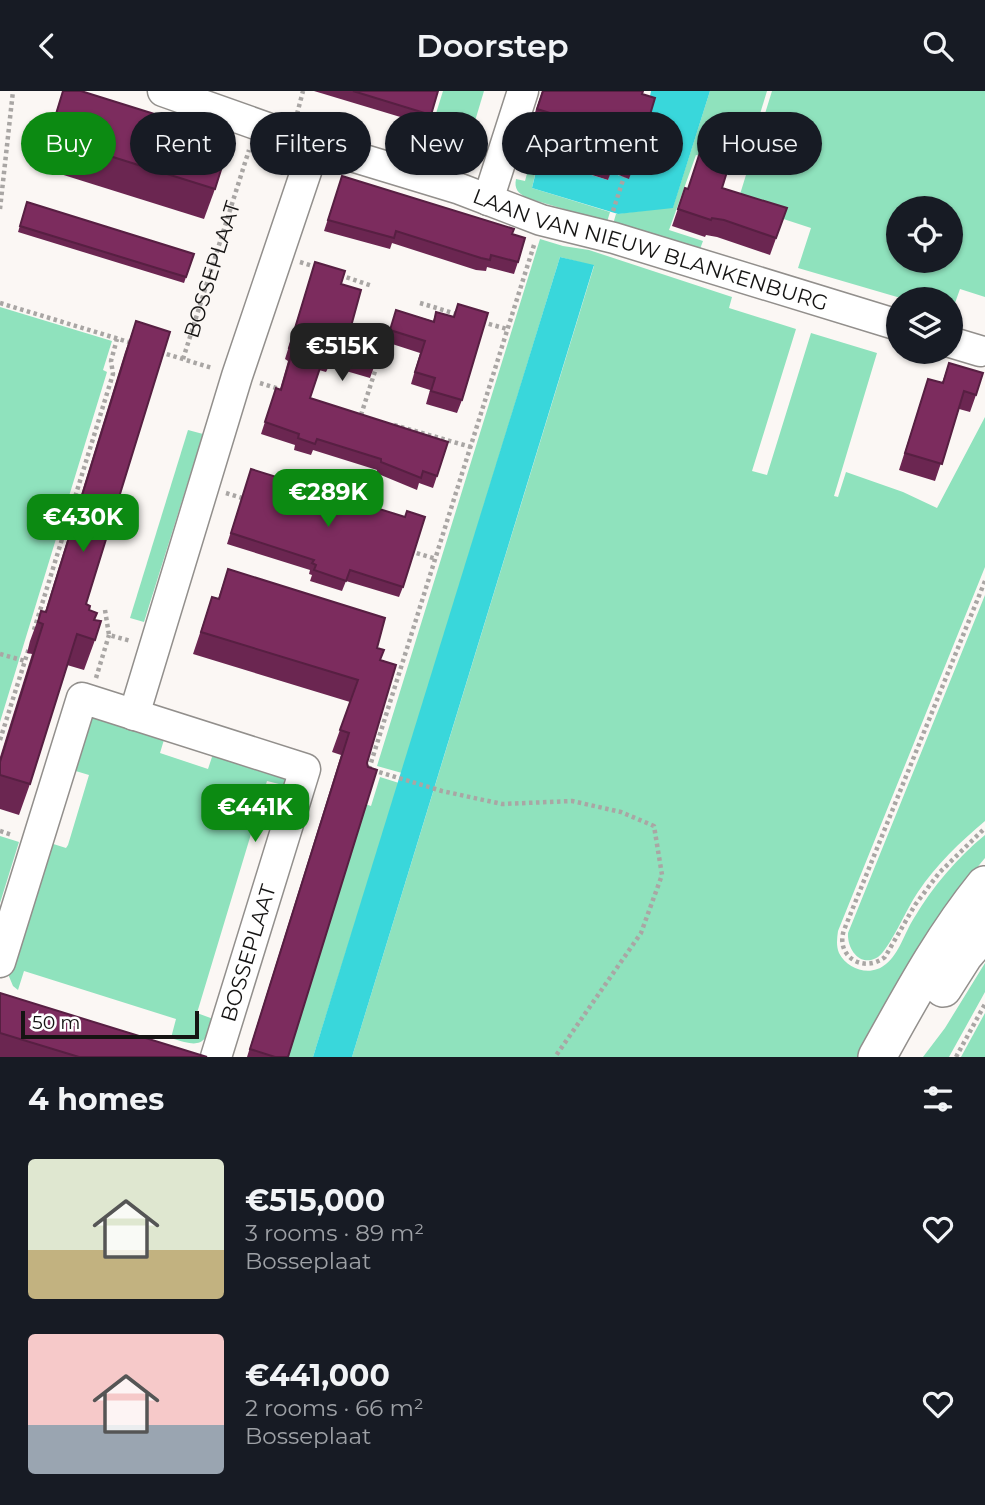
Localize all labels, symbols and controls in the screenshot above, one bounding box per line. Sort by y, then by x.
text: Doorstep [416,26,569,65]
icon: back [28,27,66,65]
icon: search [919,27,957,65]
chip: Buy [21,112,116,175]
chip: Rent [130,112,236,175]
chip: Filters [250,112,371,175]
chip: New [385,112,488,175]
chip: Apartment [502,112,683,175]
chip: House [697,112,822,175]
street label: LAAN VAN NIEUW BLANKENBURG [470,183,831,315]
map controls [886,196,963,364]
button: locate [886,196,963,273]
street label: BOSSEPLAAT [178,198,245,341]
button: layers [886,287,963,364]
pin: €515K [293,323,391,383]
text: €515K [306,332,378,360]
pin: €289K [279,469,377,529]
text: €289K [289,478,368,506]
pin: €430K [34,495,132,554]
text: €430K [43,503,123,531]
pin: €441K [206,785,304,844]
text: €441K [217,793,293,821]
street label: BOSSEPLAAT [215,881,281,1025]
scale bar [21,1008,200,1040]
text: 50 m [32,1011,80,1034]
icon: filters [919,1080,957,1118]
text: 4 homes [28,1081,164,1118]
text: €515,000 [245,1182,385,1219]
icon: home [84,1187,168,1271]
icon: heart [919,1210,957,1248]
text: 3 rooms · 89 m² [245,1219,424,1247]
text: Bosseplaat [245,1247,371,1275]
text: €441,000 [245,1357,390,1394]
icon: home [84,1362,168,1446]
icon: heart [919,1385,957,1423]
text: 2 rooms · 66 m² [245,1394,424,1422]
text: Bosseplaat [245,1422,371,1450]

